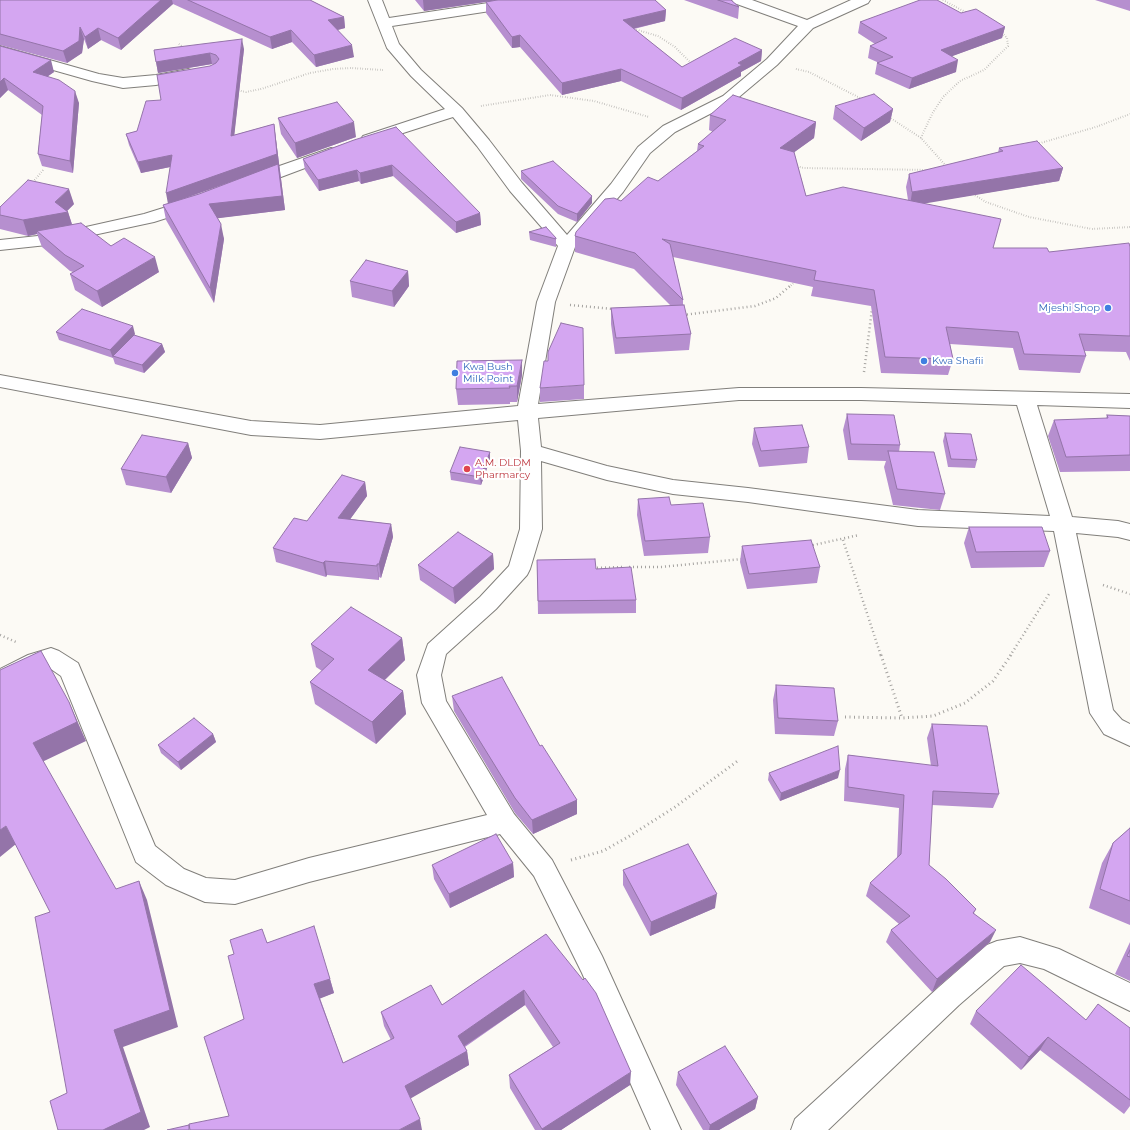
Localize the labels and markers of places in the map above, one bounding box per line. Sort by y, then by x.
place label: Mjeshi Shop [1039,302,1100,314]
marker: Mjeshi Shop [1103,303,1113,313]
place label: Kwa Shafii [932,355,983,367]
marker: Kwa Shafii [919,356,929,366]
place label: Kwa Bush Milk Point [463,361,513,384]
marker: Kwa Bush Milk Point [450,368,460,378]
place label: A.M. DLDM Pharmarcy [475,457,531,480]
marker: A.M. DLDM Pharmarcy [462,464,472,474]

